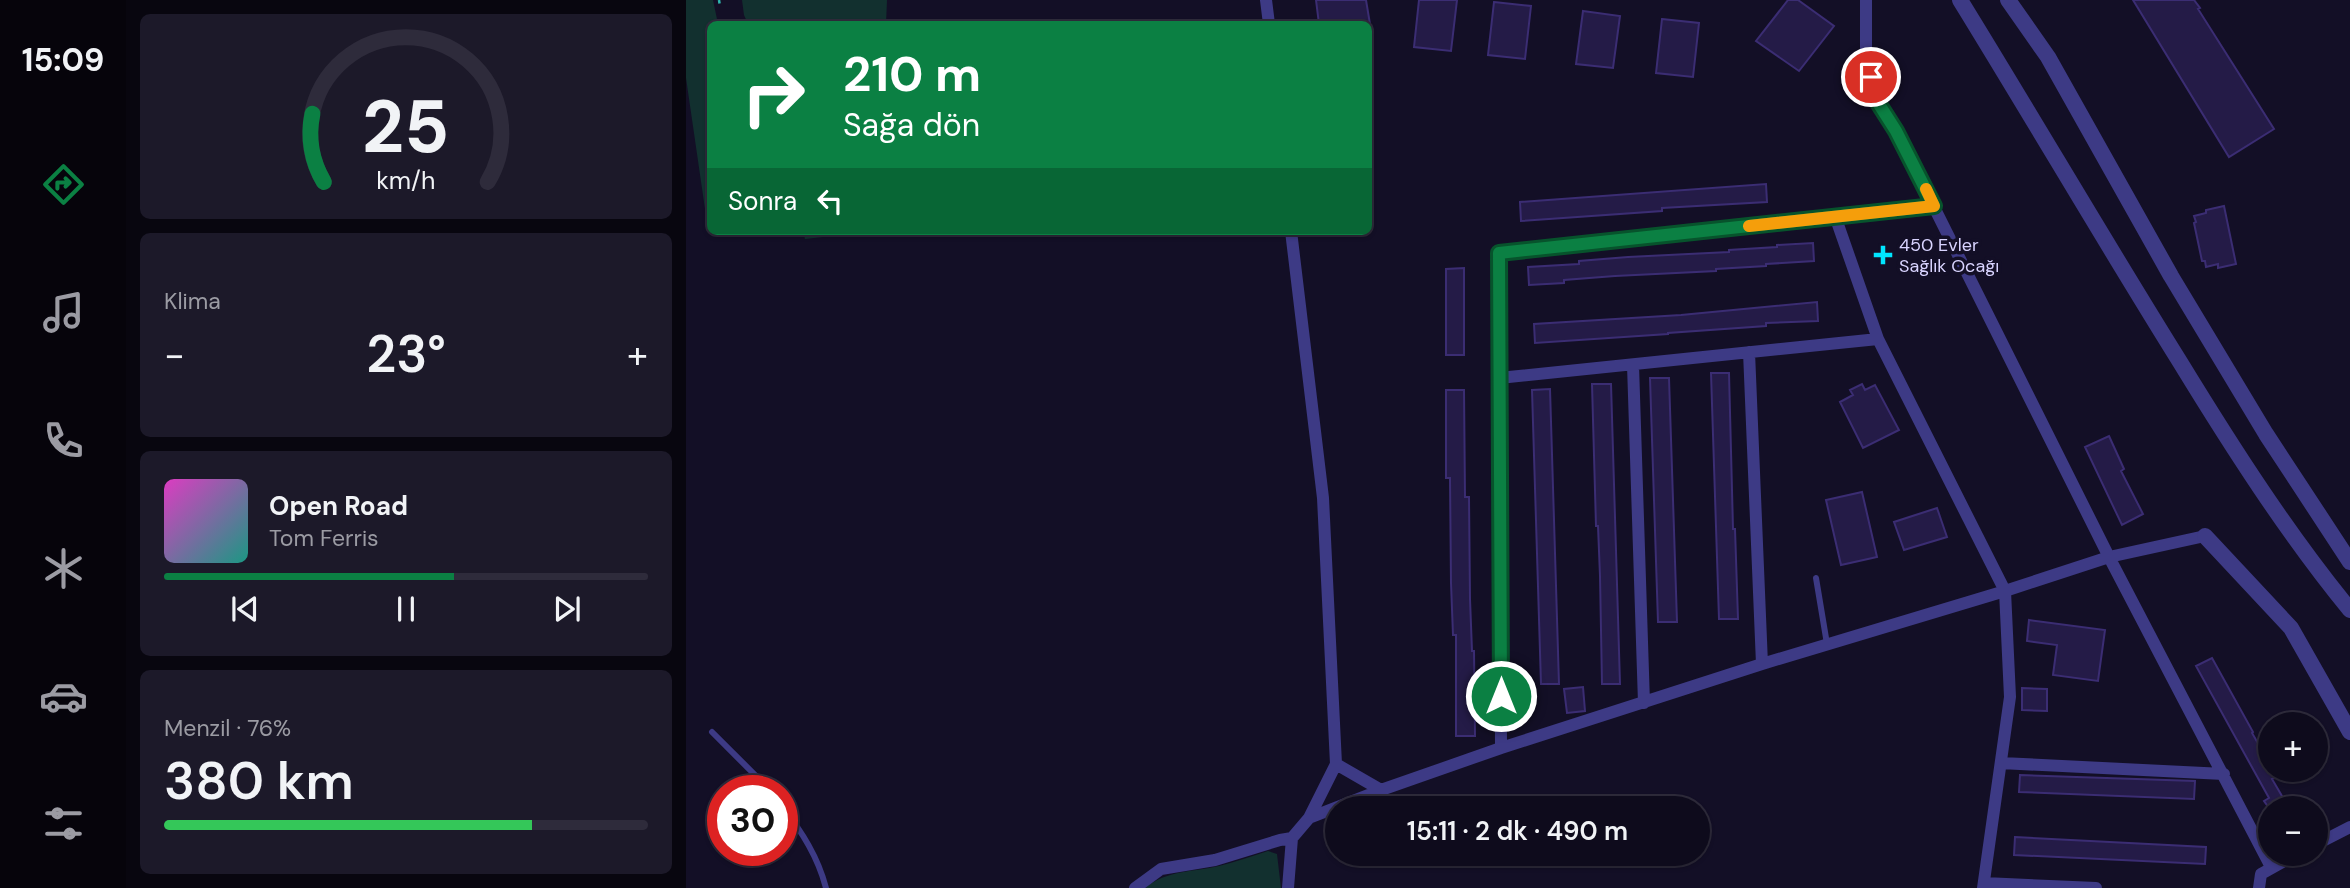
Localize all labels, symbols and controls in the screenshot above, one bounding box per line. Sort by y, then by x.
text: 15:09 [22,39,104,81]
text: 210 m [843,42,981,106]
pin [1841,47,1901,107]
icon: right [728,49,819,140]
icon: arrive [1852,58,1890,96]
text: 25 [362,81,450,176]
text: Sağa dön [843,104,980,146]
icon: directions [39,160,88,209]
text: km/h [376,164,436,197]
icon: left [811,182,849,220]
text: Sonra [728,184,797,218]
place label: 450 Evler Sağlık Ocağı [1899,233,1999,278]
marker: 450 Evler Sağlık Ocağı [1873,245,1893,265]
text: Klima [164,286,221,316]
icon: music [39,288,88,337]
text: 23° [366,320,446,388]
text: − [164,330,185,380]
text: + [627,330,648,380]
icon: phone [39,416,88,465]
text: Open Road [269,489,408,523]
text: Tom Ferris [269,523,379,553]
icon: climate [39,544,88,593]
icon: previous [226,590,264,628]
icon: pause [387,590,425,628]
icon: next [548,590,586,628]
position arrow [1464,659,1538,733]
icon: car [39,672,88,721]
map controls [2258,712,2328,866]
button: + [2258,712,2328,782]
text: Menzil · 76% [164,713,291,743]
text: 380 km [164,747,354,815]
speed limit sign: 30 [707,775,798,866]
button: − [2258,796,2328,866]
icon: filters [39,799,88,848]
text: 15:11 · 2 dk · 490 m [1407,814,1628,848]

